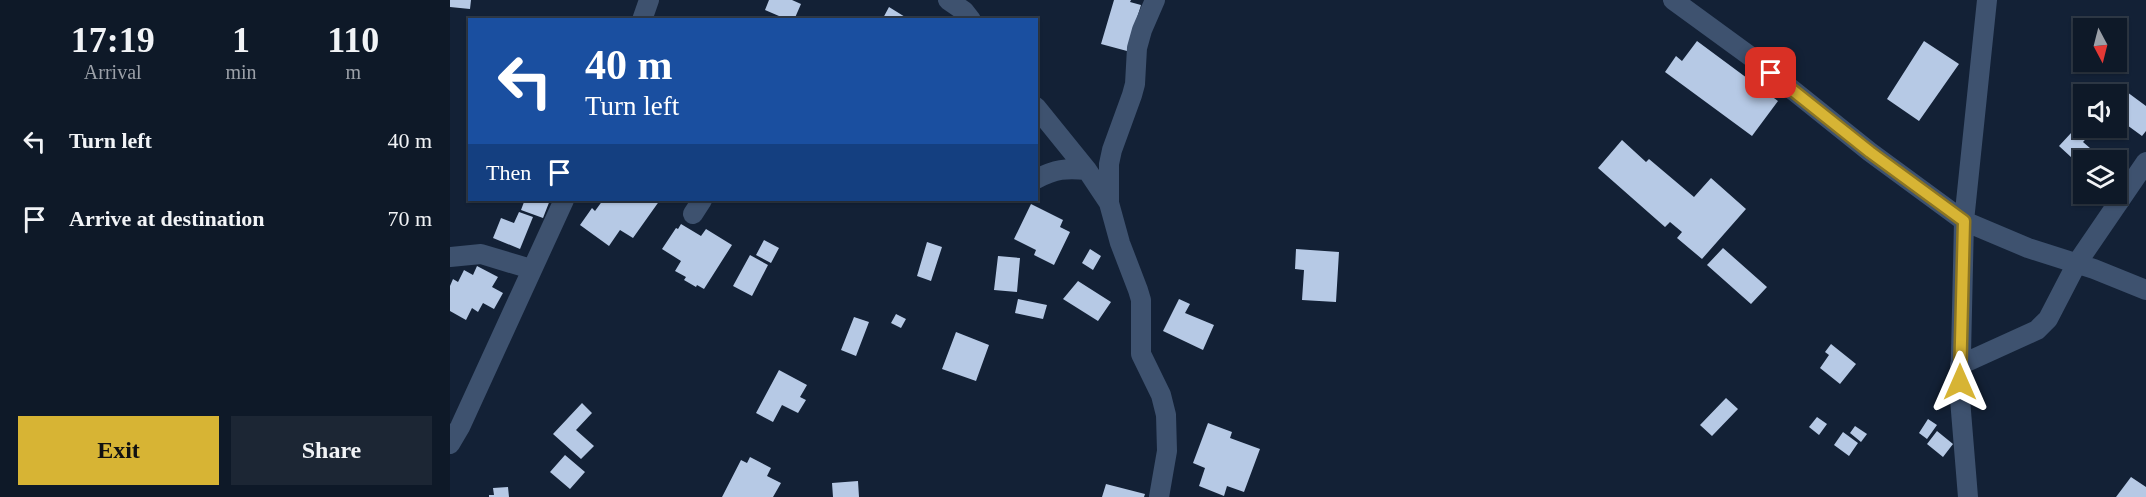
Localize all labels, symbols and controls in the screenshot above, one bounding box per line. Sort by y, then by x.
north arrow [2073,18,2127,72]
map controls [2073,18,2127,204]
text: 17:19 [71,20,155,60]
text: 1 [232,20,250,60]
text: 110 [327,20,379,60]
icon: left [486,42,564,120]
text: 40 m [585,42,673,88]
pin [1745,47,1796,98]
icon: arrive [1754,56,1787,89]
text: Arrival [84,61,142,83]
text: min [225,61,257,83]
text: m [345,61,361,83]
button: sound [2073,84,2127,138]
text: Turn left [585,91,679,121]
icon: left [18,125,51,158]
text: Turn left [69,128,152,153]
text: 40 m [387,128,432,153]
button: layers [2073,150,2127,204]
icon: arrive [543,156,576,189]
text: Then [486,160,531,185]
icon: arrive [18,203,51,236]
text: Arrive at destination [69,206,265,231]
text: 70 m [387,206,432,231]
position arrow [1928,350,1992,414]
button: Exit [18,416,219,485]
button: Share [231,416,432,485]

